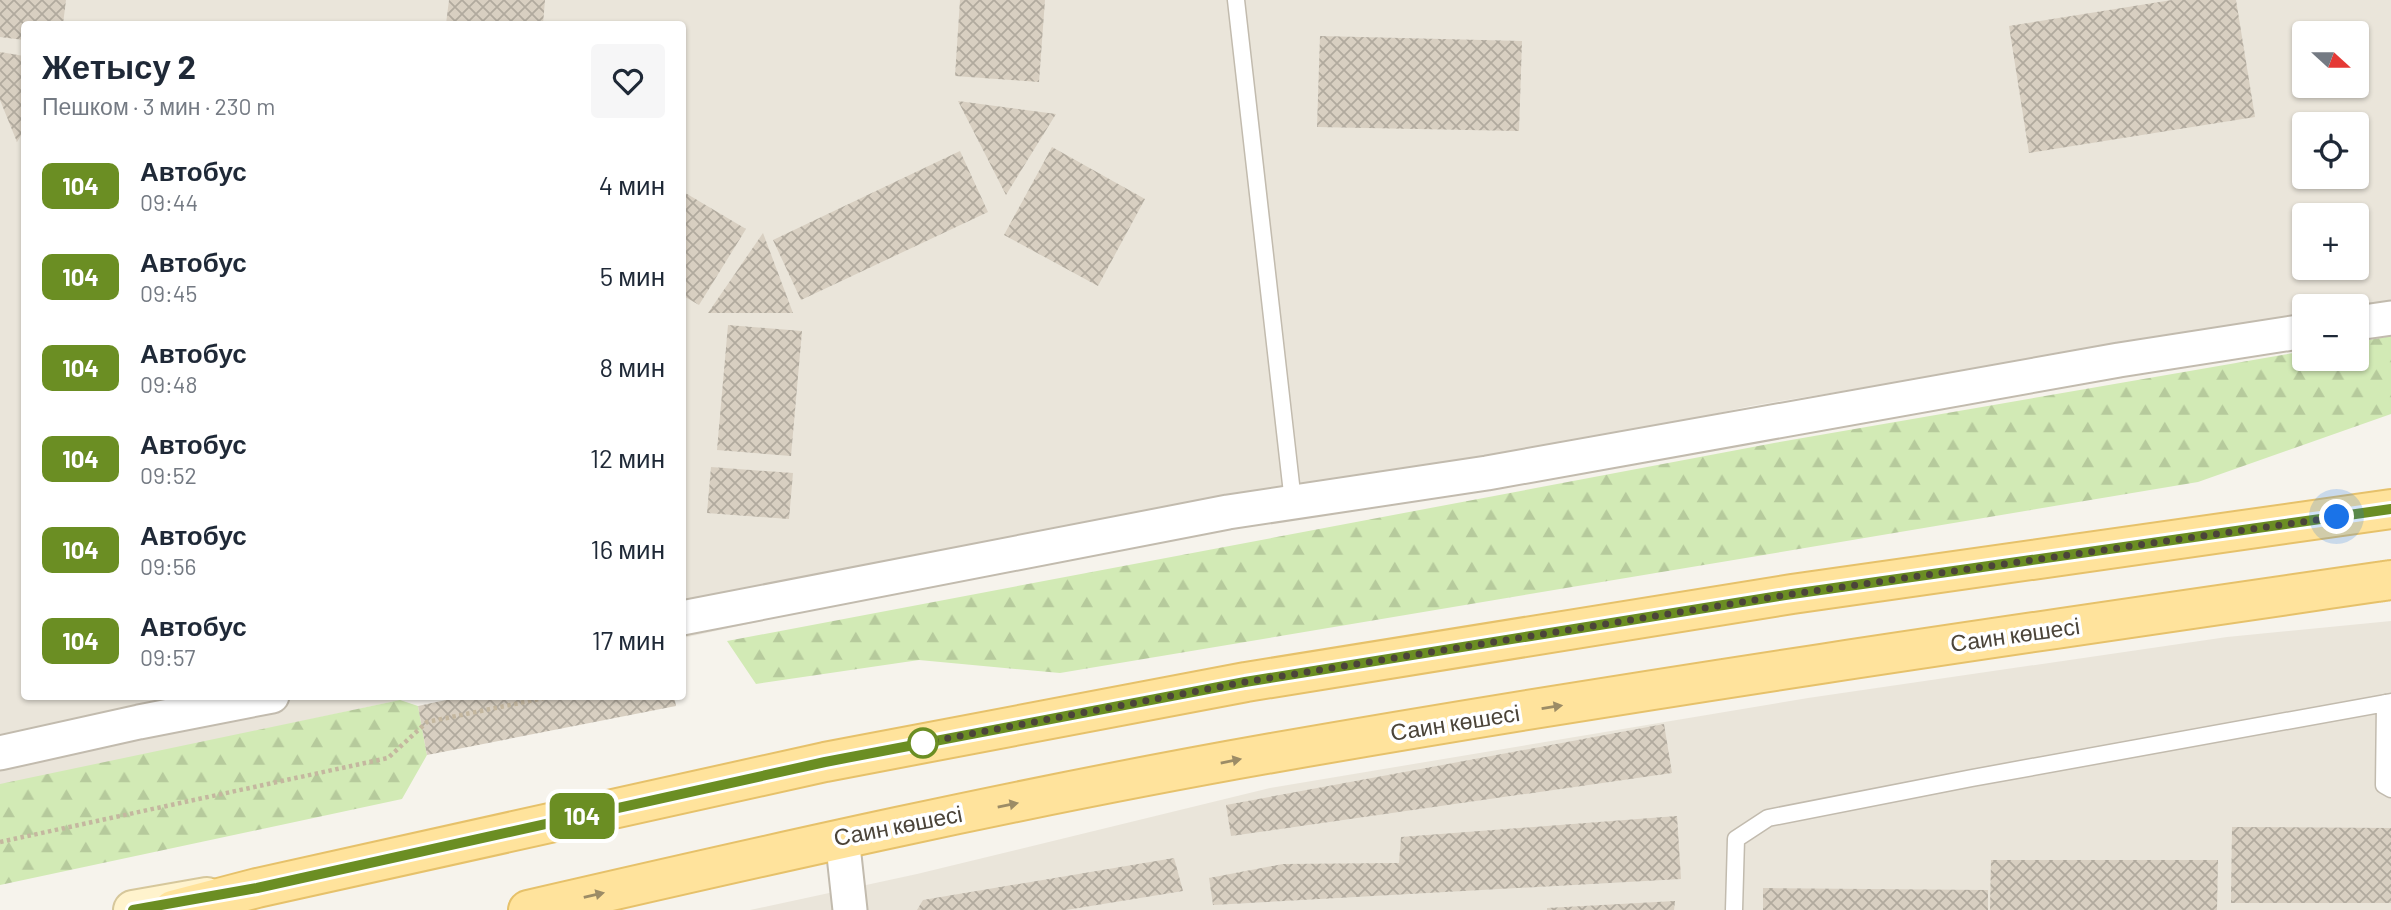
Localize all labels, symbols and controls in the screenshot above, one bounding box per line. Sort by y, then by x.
north arrow [2292,21,2370,98]
map controls [2292,21,2369,371]
button: heart [591,44,665,118]
text: Жетысу 2 [42,46,196,86]
text: Пешком · 3 мин · 230 m [42,92,275,120]
button: locate [2292,112,2369,189]
text: Автобус [140,155,247,186]
text: 4 мин [599,169,665,200]
text: 104 [62,171,99,200]
text: 09:44 [140,188,198,216]
button: + [2292,203,2369,280]
text: Автобус [140,246,247,277]
text: 5 мин [600,260,665,291]
text: 104 [62,262,99,291]
text: 09:45 [140,279,197,307]
button: − [2292,294,2369,371]
text: Автобус [140,337,247,368]
text: 8 мин [599,351,665,382]
text: 104 [62,353,99,382]
text: 09:48 [140,370,197,398]
text: Автобус [140,428,247,459]
text: 12 мин [590,442,665,473]
text: 104 [62,444,99,473]
text: 09:52 [140,461,197,489]
your location [2319,499,2354,534]
text: Автобус [140,519,247,550]
text: 16 мин [591,533,665,564]
text: 104 [62,535,99,564]
text: 09:56 [140,552,196,580]
text: Автобус [140,610,247,641]
street label: Саин көшесі [1948,611,2081,657]
text: 17 мин [592,624,665,655]
text: 104 [62,626,99,655]
text: 09:57 [140,643,195,671]
street label: Саин көшесі [1388,698,1521,746]
one-way arrow [1541,701,1563,712]
unlabelled marker [908,728,938,758]
one-way arrow [1220,755,1242,766]
line badge: 104 [542,793,622,839]
street label: Саин көшесі [831,799,965,851]
one-way arrow [997,799,1019,810]
text: 104 [564,801,600,830]
one-way arrow [583,889,605,900]

